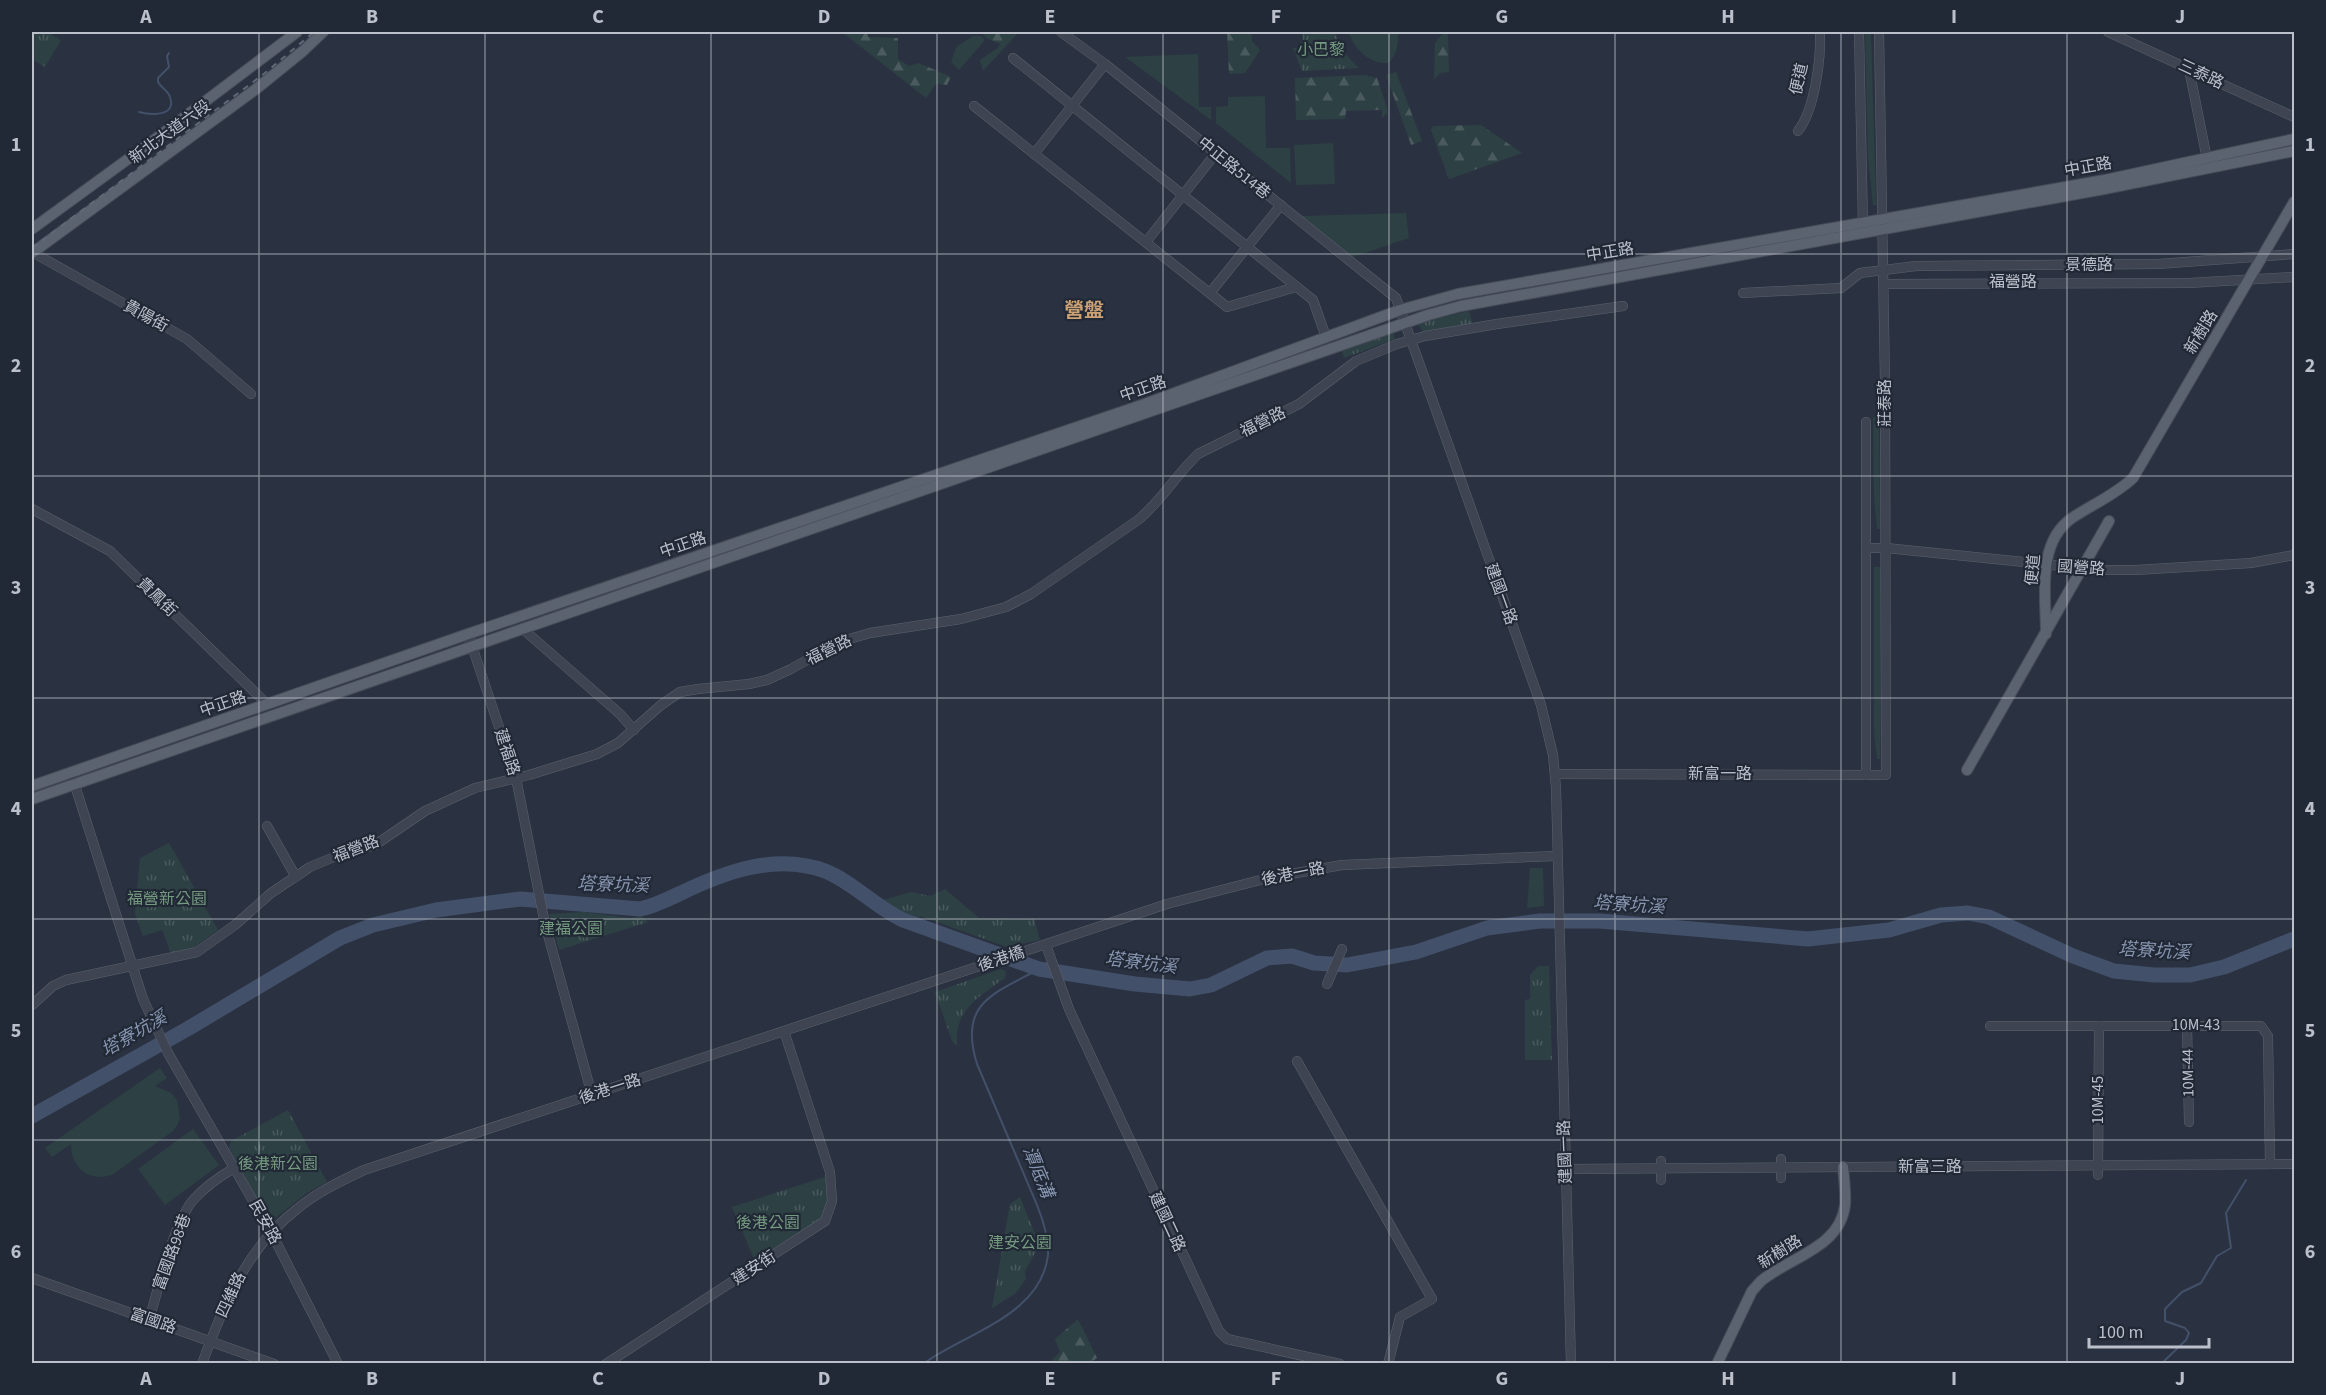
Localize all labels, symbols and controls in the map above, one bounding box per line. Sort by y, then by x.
text: A [139,3,152,31]
text: B [366,3,378,31]
text: C [592,3,604,31]
text: D [818,3,830,31]
text: E [1045,3,1055,31]
text: F [1271,3,1281,31]
text: G [1496,3,1508,31]
text: H [1721,3,1735,31]
text: I [1951,3,1957,31]
text: J [2175,3,2185,31]
park label: 小巴黎 [1297,39,1345,61]
street label: 三泰路 [2175,54,2227,94]
street label: 便道 [1785,61,1813,97]
street label: 新北大道六段 [125,95,215,169]
text: 1 [11,131,21,159]
text: 1 [2305,131,2315,159]
street label: 中正路514巷 [1193,132,1275,204]
street label: 中正路 [2062,152,2114,182]
street label: 中正路 [1585,237,1635,267]
street label: 景德路 [2065,254,2113,276]
street label: 福營路 [1989,271,2037,293]
street label: 貴陽街 [120,295,172,337]
district label: 營盤 [1064,297,1104,325]
street label: 新樹路 [2179,306,2223,358]
text: 2 [11,352,21,380]
text: 2 [2305,352,2315,380]
street label: 中正路 [1117,371,1169,407]
street label: 莊泰路 [1874,379,1896,427]
street label: 福營路 [1237,402,1289,442]
street label: 中正路 [657,527,709,563]
street label: 便道 [2021,553,2045,587]
street label: 國營路 [2056,555,2106,581]
street label: 建國一路 [1480,560,1522,628]
street label: 貴鳳街 [132,572,182,622]
text: 3 [11,574,21,602]
text: 3 [2305,574,2315,602]
street label: 福營路 [803,630,855,670]
street label: 中正路 [197,686,249,722]
street label: 建福路 [489,726,525,778]
street label: 新富一路 [1688,763,1752,785]
text: 4 [11,795,22,823]
text: 4 [2305,795,2316,823]
street label: 福營路 [330,830,382,868]
street label: 後港一路 [1259,857,1327,891]
water label: 塔寮坑溪 [577,871,652,899]
park label: 福營新公園 [127,888,207,910]
water label: 塔寮坑溪 [1592,890,1669,920]
park label: 建福公園 [539,918,603,940]
water label: 塔寮坑溪 [2117,937,2194,966]
street label: 後港橋 [975,941,1027,977]
water label: 塔寮坑溪 [1104,946,1181,980]
water label: 塔寮坑溪 [97,1004,174,1063]
street label: 10M-43 [2172,1014,2220,1036]
text: 5 [11,1017,21,1045]
text: 5 [2305,1017,2315,1045]
street label: 10M-44 [2177,1049,2199,1097]
street label: 後港一路 [576,1069,644,1109]
street label: 10M-45 [2087,1076,2109,1124]
street label: 建國一路 [1553,1120,1577,1184]
water label: 潭底溝 [1016,1142,1061,1204]
park label: 後港新公園 [238,1153,318,1175]
street label: 新富三路 [1898,1156,1962,1178]
street label: 建國二路 [1144,1188,1190,1256]
street label: 民安路 [244,1196,286,1248]
street label: 富國路98巷 [148,1211,196,1293]
park label: 後港公園 [736,1212,800,1234]
street label: 新樹路 [1754,1230,1806,1274]
park label: 建安公園 [988,1232,1052,1254]
text: 6 [11,1238,21,1266]
text: 6 [2305,1238,2315,1266]
street label: 建安街 [728,1246,780,1290]
street label: 四維路 [211,1269,251,1321]
street label: 富國路 [127,1303,179,1339]
scale bar [2089,1311,2209,1349]
text: 100 m [2098,1320,2143,1345]
text: A [139,1365,152,1393]
text: B [366,1365,378,1393]
text: C [592,1365,604,1393]
text: D [818,1365,830,1393]
text: E [1045,1365,1055,1393]
text: F [1271,1365,1281,1393]
text: G [1496,1365,1508,1393]
text: H [1721,1365,1735,1393]
text: I [1951,1365,1957,1393]
text: J [2175,1365,2185,1393]

